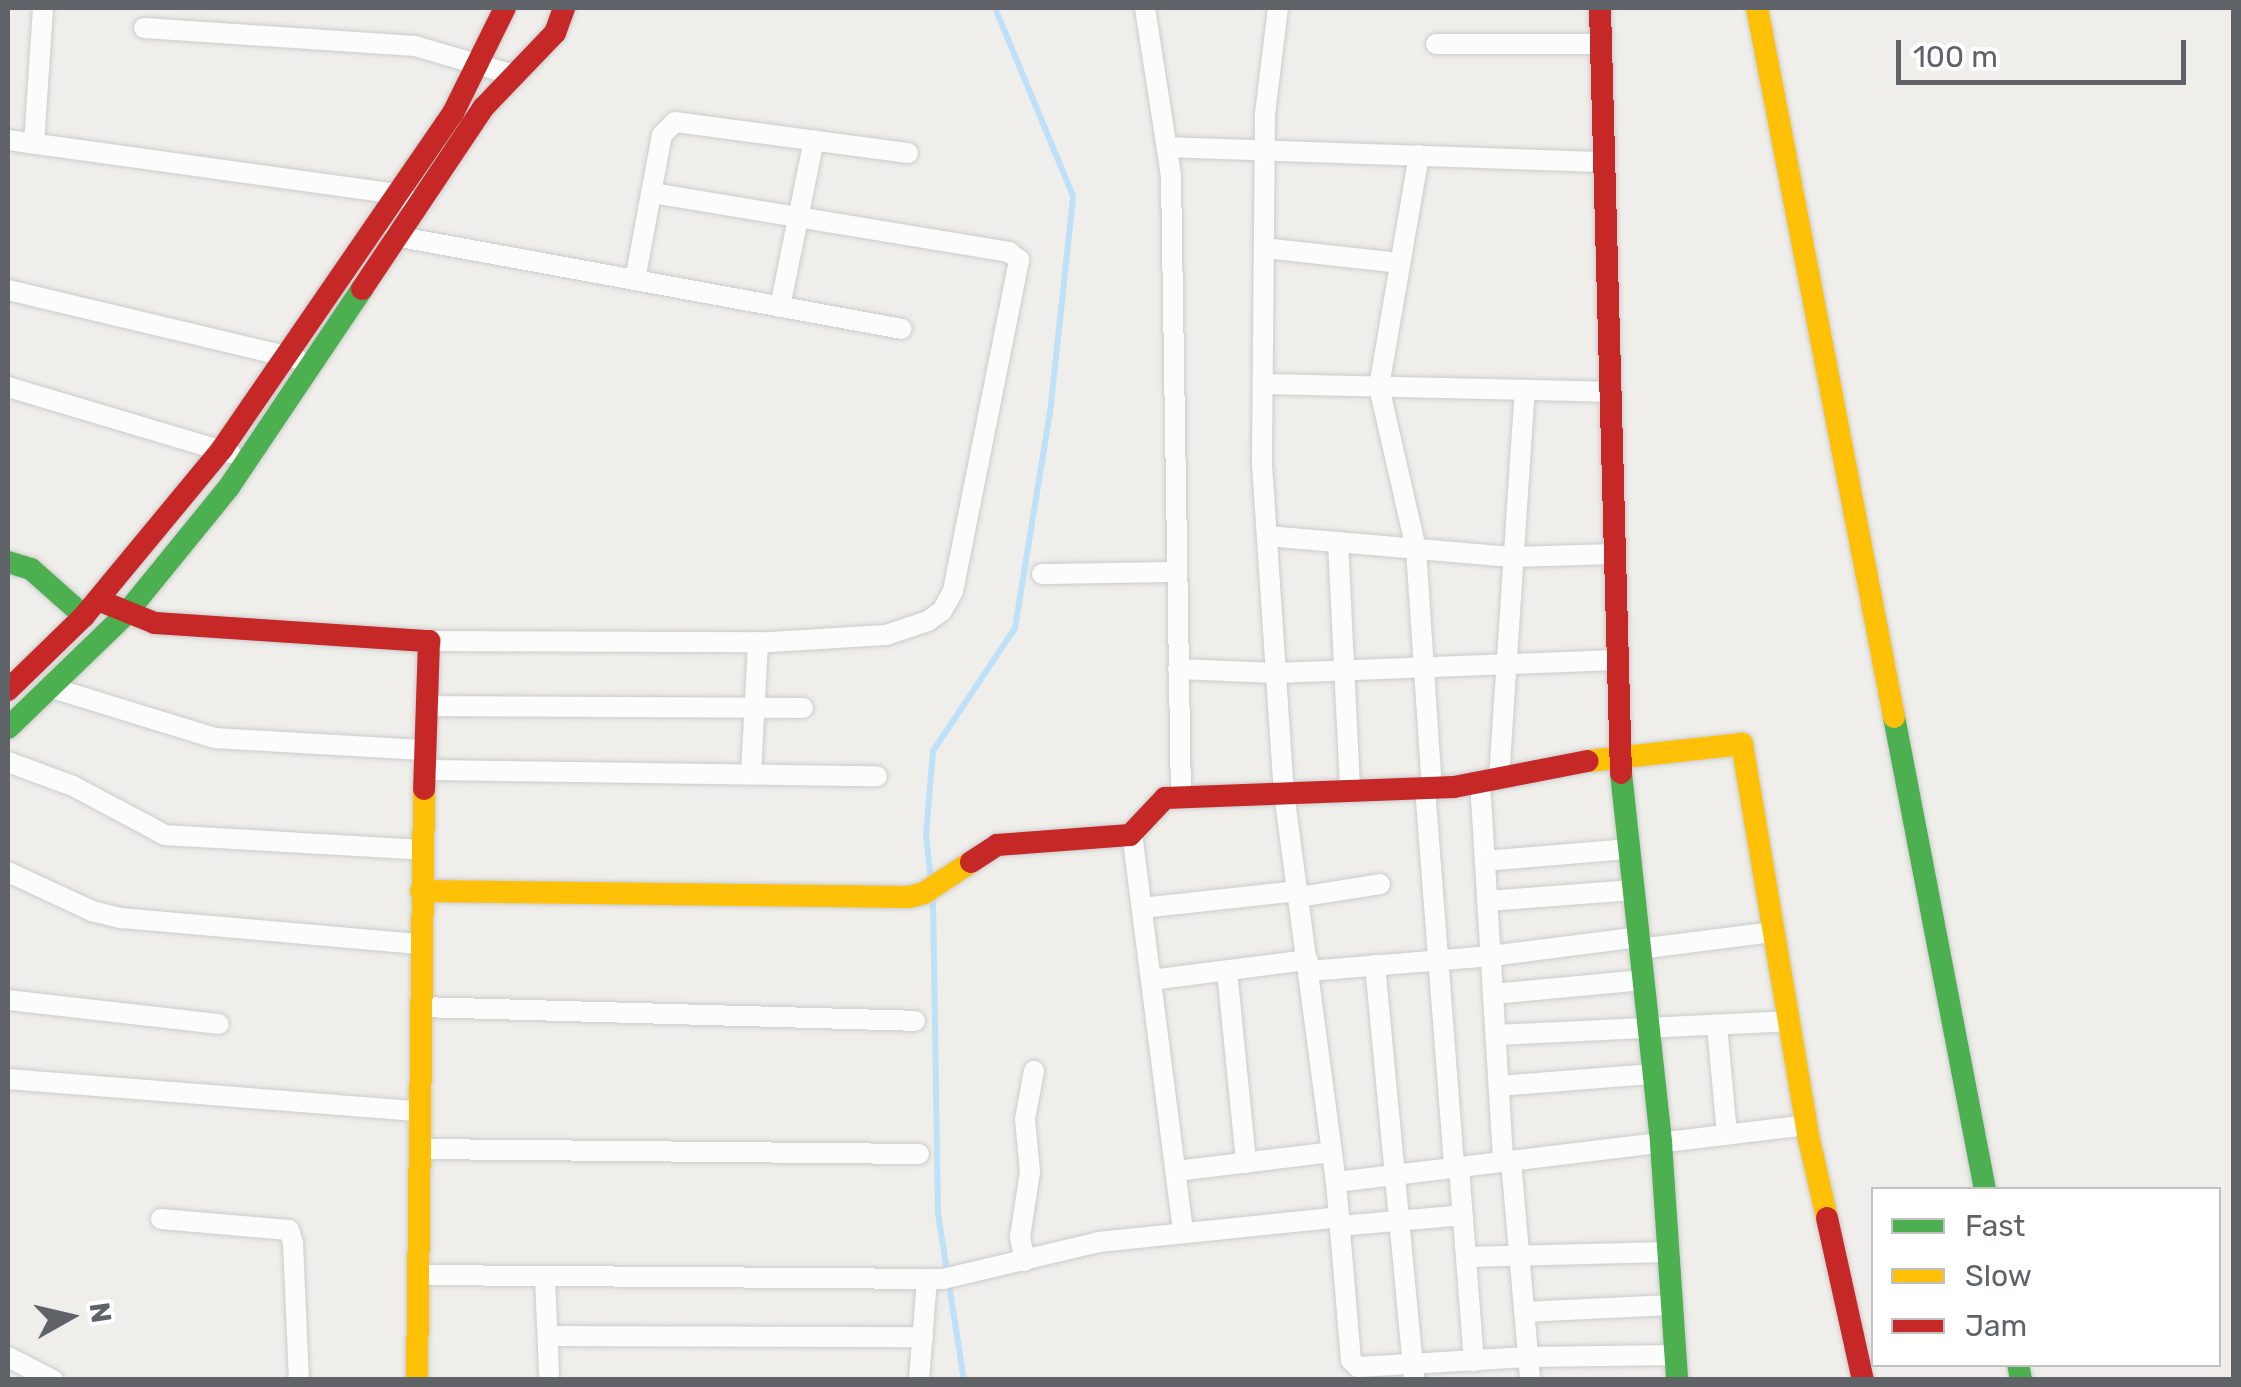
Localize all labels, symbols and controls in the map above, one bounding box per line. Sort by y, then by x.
scale bar [1901,20,2191,82]
text: 100 m [1913,39,1998,75]
legend [1871,1187,2221,1367]
text: Fast [1965,1208,2025,1244]
text: Slow [1965,1258,2032,1294]
north arrow [20,1267,120,1367]
text: N [82,1300,118,1325]
text: Jam [1965,1308,2027,1344]

